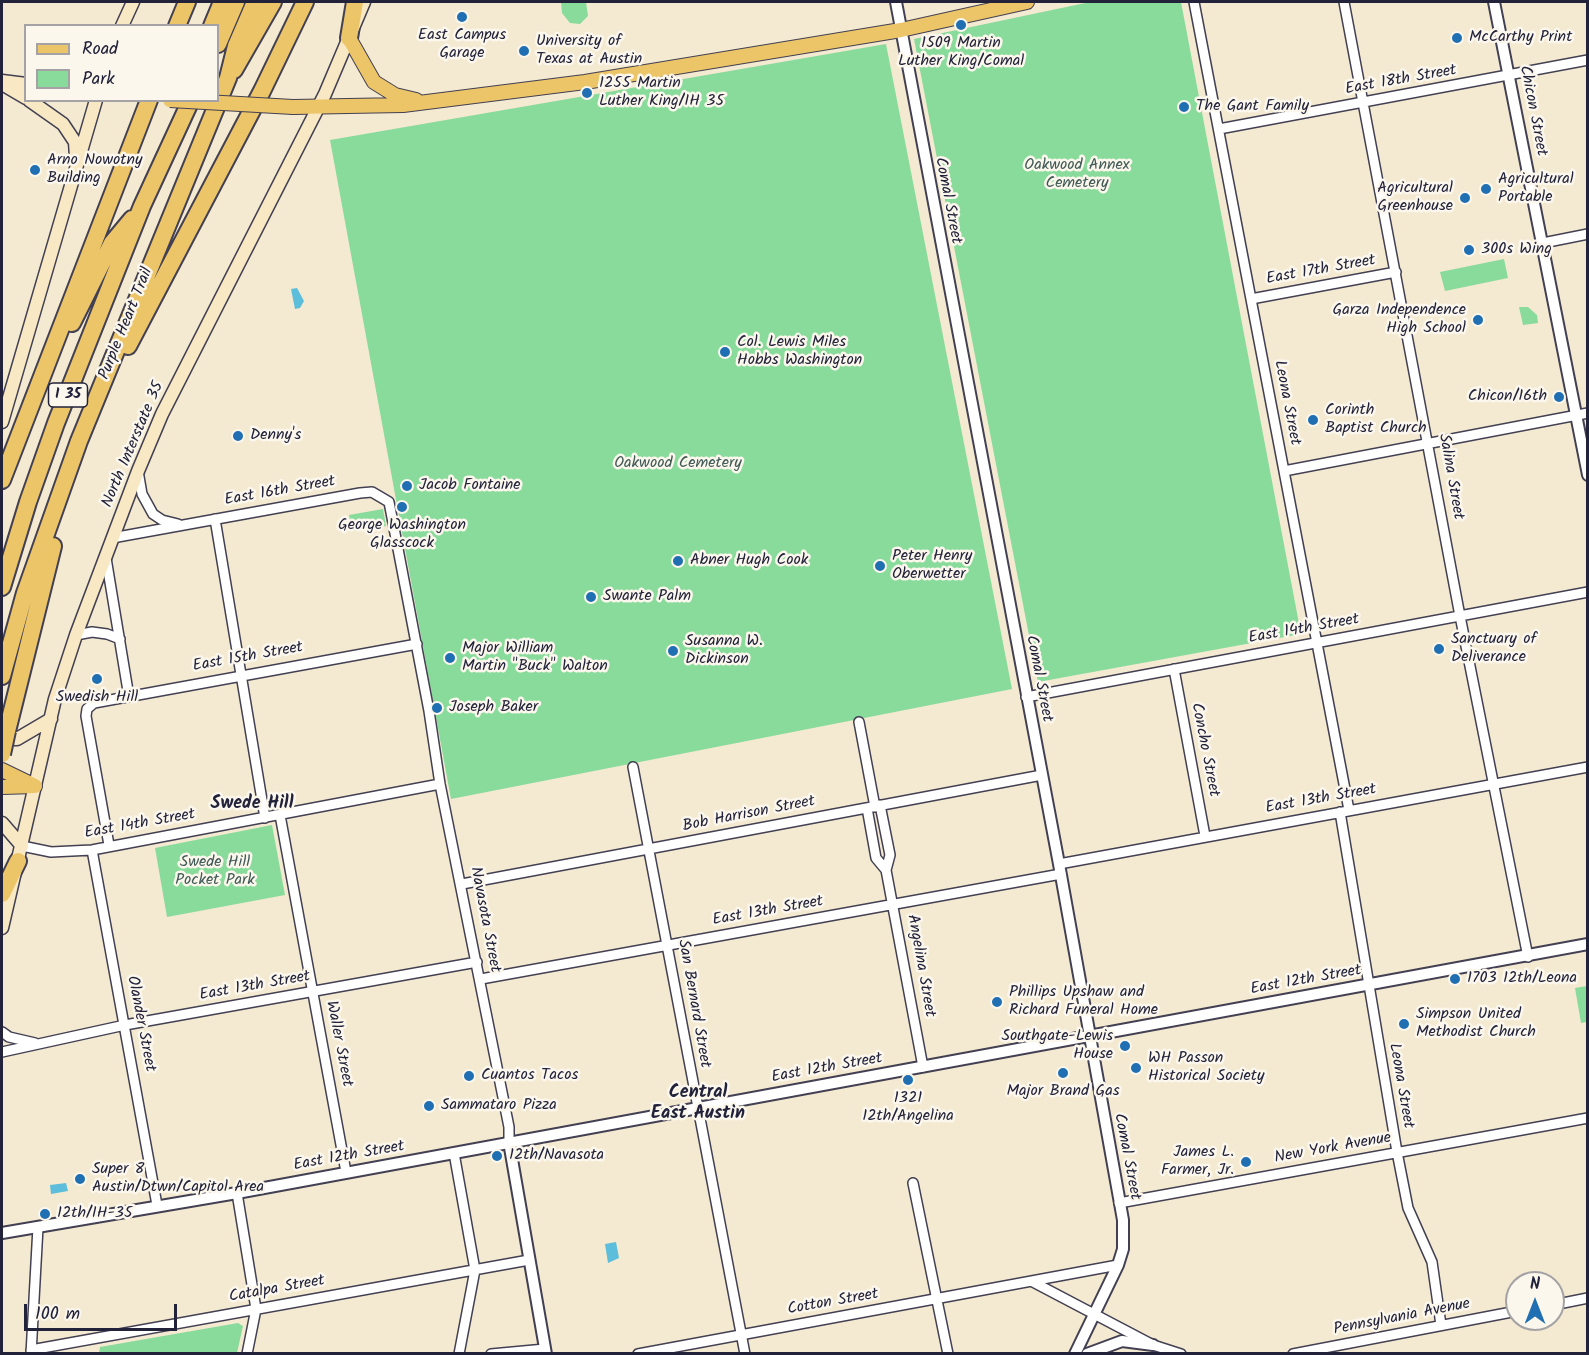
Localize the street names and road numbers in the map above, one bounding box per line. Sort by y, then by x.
street label: East 18th Street [1344,62,1458,100]
street label: Chicon Street [1514,64,1550,158]
street label: Comal Street [929,156,965,246]
street label: East 17th Street [1265,252,1377,290]
street label: Purple Heart Trail [96,265,158,383]
street label: Leona Street [1268,359,1304,447]
street label: North Interstate 35 [99,379,169,511]
road number: I 35 [48,383,88,407]
street label: Salina Street [1433,433,1467,521]
street label: East 16th Street [223,473,337,511]
street label: East 14th Street [1247,611,1361,649]
street label: Comal Street [1020,634,1056,724]
street label: East 15th Street [191,639,305,677]
street label: Concho Street [1185,701,1223,799]
street label: East 13th Street [1264,781,1378,819]
street label: Bob Harrison Street [681,793,817,837]
street label: East 14th Street [83,806,197,844]
street label: Navasota Street [464,865,504,975]
street label: East 13th Street [711,893,825,931]
street label: Angelina Street [902,913,938,1019]
street label: San Bernard Street [672,938,714,1070]
street label: East 12th Street [1249,962,1363,1000]
street label: East 13th Street [198,968,312,1006]
street label: Olander Street [121,974,159,1074]
street label: Waller Street [320,999,356,1089]
street label: Leona Street [1383,1042,1417,1130]
street label: East 12th Street [770,1050,884,1088]
street label: Comal Street [1108,1112,1144,1202]
street label: New York Avenue [1273,1129,1393,1169]
street label: East 12th Street [292,1138,406,1176]
street label: Catalpa Street [228,1272,326,1308]
street label: Cotton Street [786,1286,880,1320]
street label: Pennsylvania Avenue [1332,1295,1472,1341]

